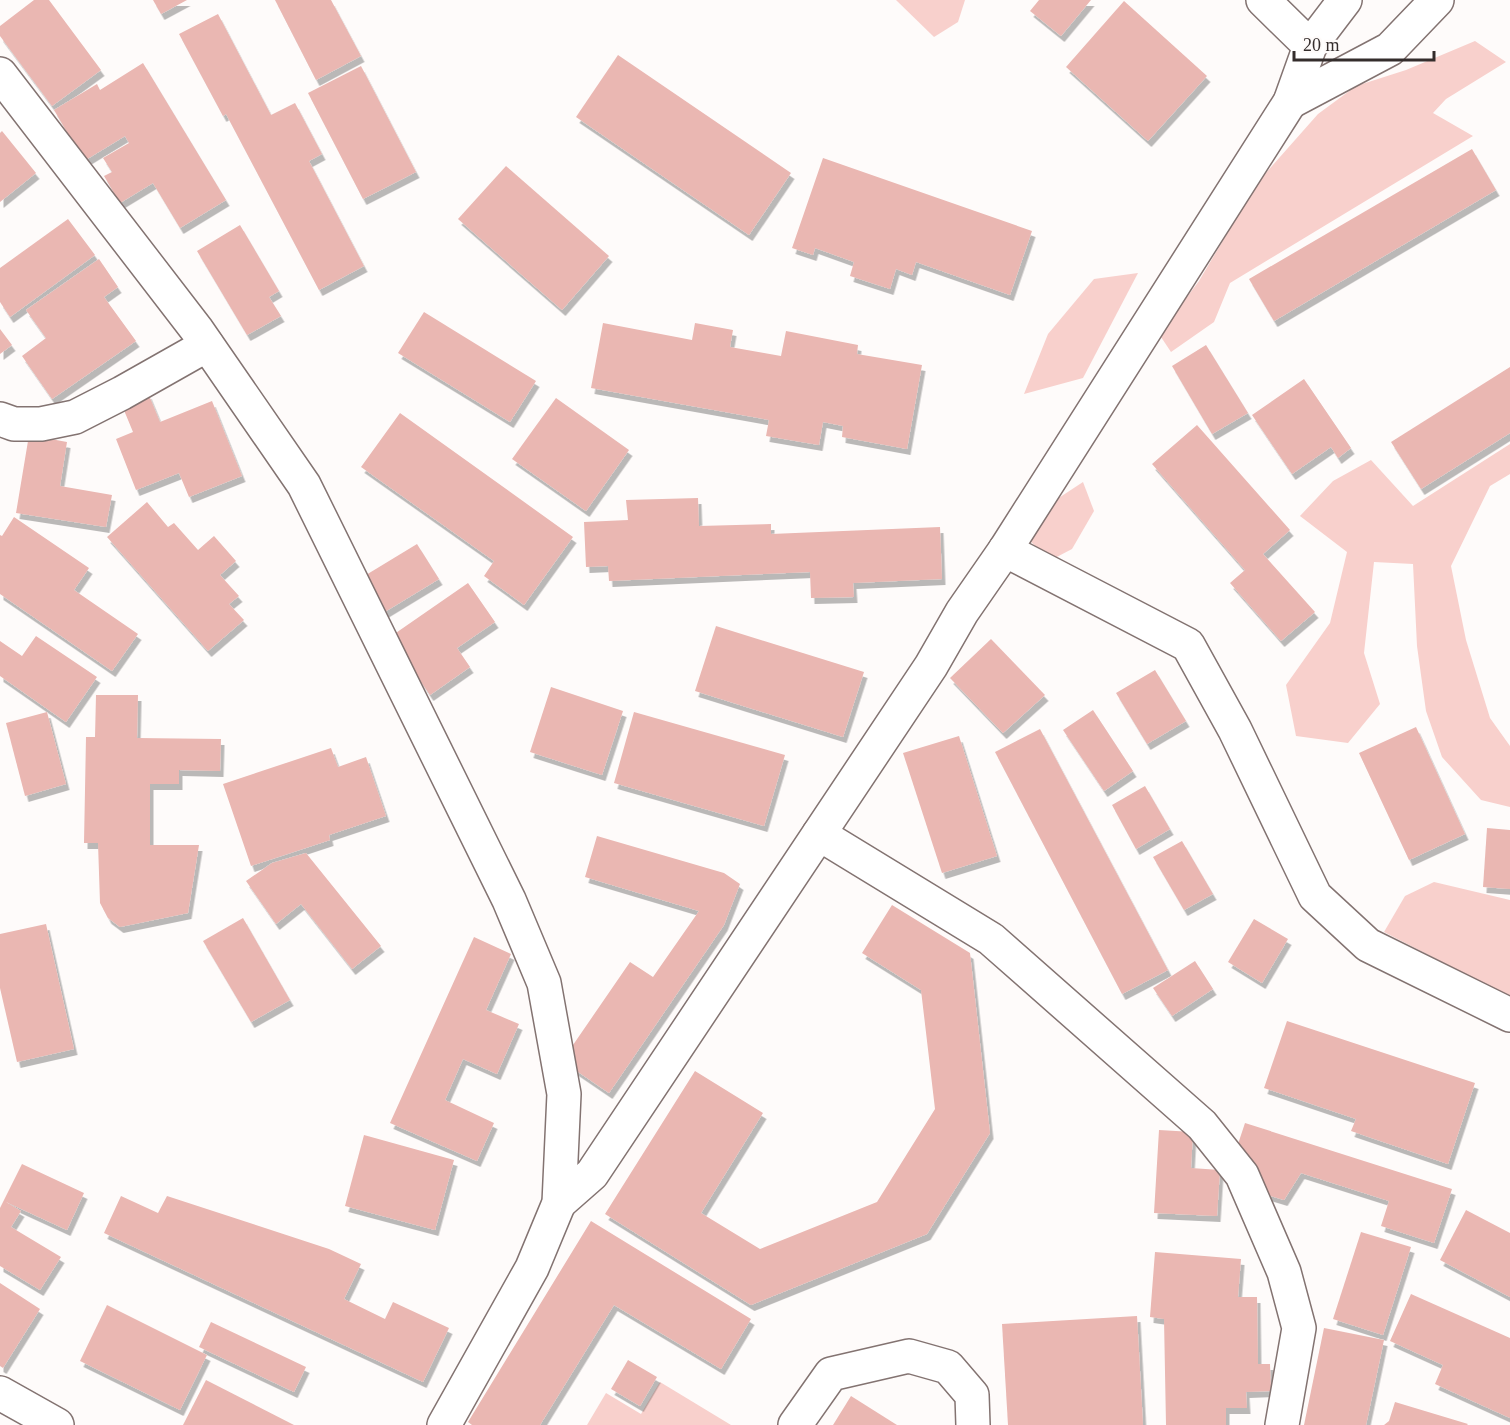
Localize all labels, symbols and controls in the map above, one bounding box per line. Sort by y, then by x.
scale bar [1294,24,1434,62]
text: 20 m [1303,35,1340,55]

